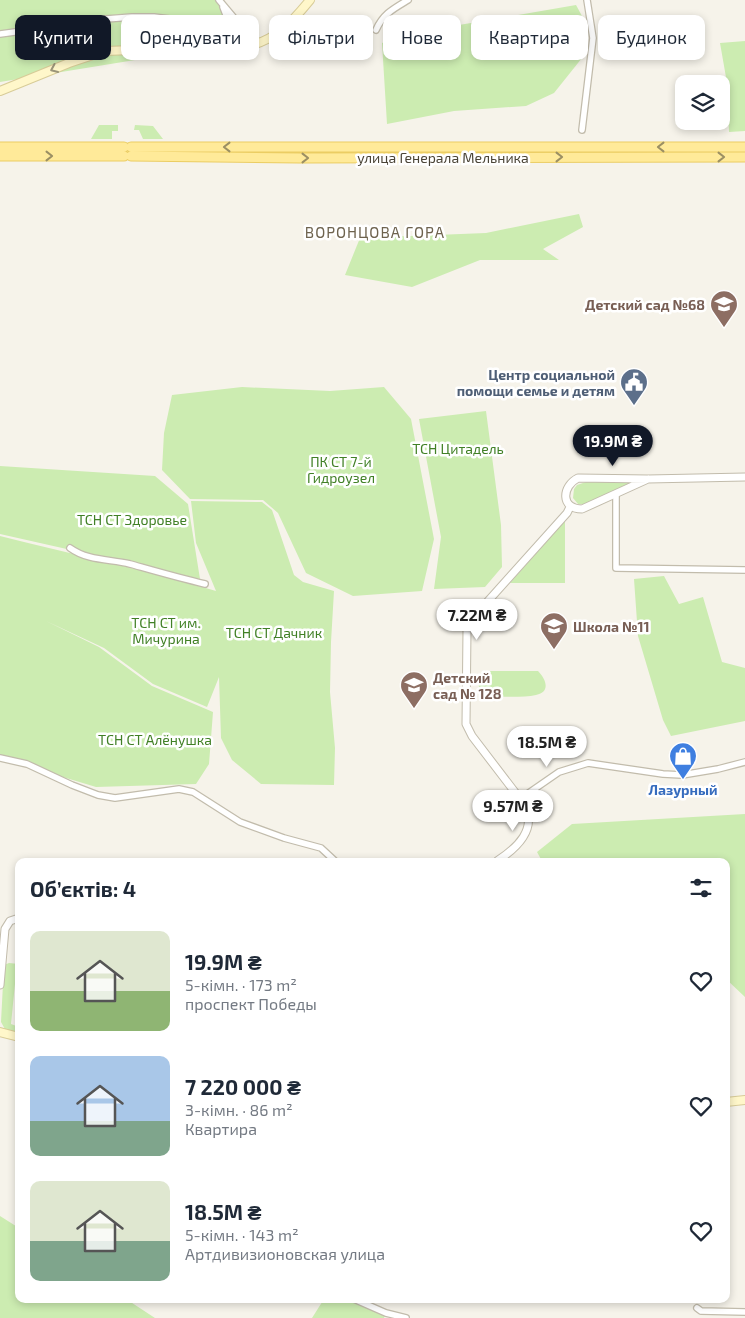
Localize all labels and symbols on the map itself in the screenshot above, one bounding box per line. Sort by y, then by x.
one-way arrow [50,63,59,74]
one-way arrow [222,142,230,152]
one-way arrow [657,142,665,152]
street label: улица Генерала Мельника [357,149,529,166]
one-way arrow [45,151,53,161]
one-way arrow [555,152,563,162]
one-way arrow [718,152,725,162]
one-way arrow [302,153,309,163]
district label: ВОРОНЦОВА ГОРА [305,223,445,241]
school or university icon: Детский сад №68 [709,289,739,328]
place label: Детский сад №68 [585,296,705,313]
place label: Центр социальной помощи семье и детям [457,366,615,399]
public building icon: Центр социальной помощи семье и детям [619,367,649,406]
pin: 19.9M ₴ [567,424,659,467]
park label: ТСН Цитадель [412,440,504,457]
park label: ПК СТ 7-й Гидроузел [307,453,375,486]
park label: ТСН СТ Здоровье [77,511,187,528]
pin: 7.22M ₴ [431,598,523,641]
school or university icon: Школа №11 [539,611,569,650]
park label: ТСН СТ им. Мичурина [131,614,201,647]
place label: Школа №11 [573,618,650,635]
park label: ТСН СТ Дачник [226,624,323,641]
place label: Детский сад № 128 [433,669,501,702]
school or university icon: Детский сад № 128 [399,670,429,709]
pin: 18.5M ₴ [501,726,593,768]
park label: ТСН СТ Алёнушка [98,731,212,748]
shop icon: Лазурный [668,741,698,780]
place label: Лазурный [649,781,718,798]
pin: 9.57M ₴ [467,790,559,832]

